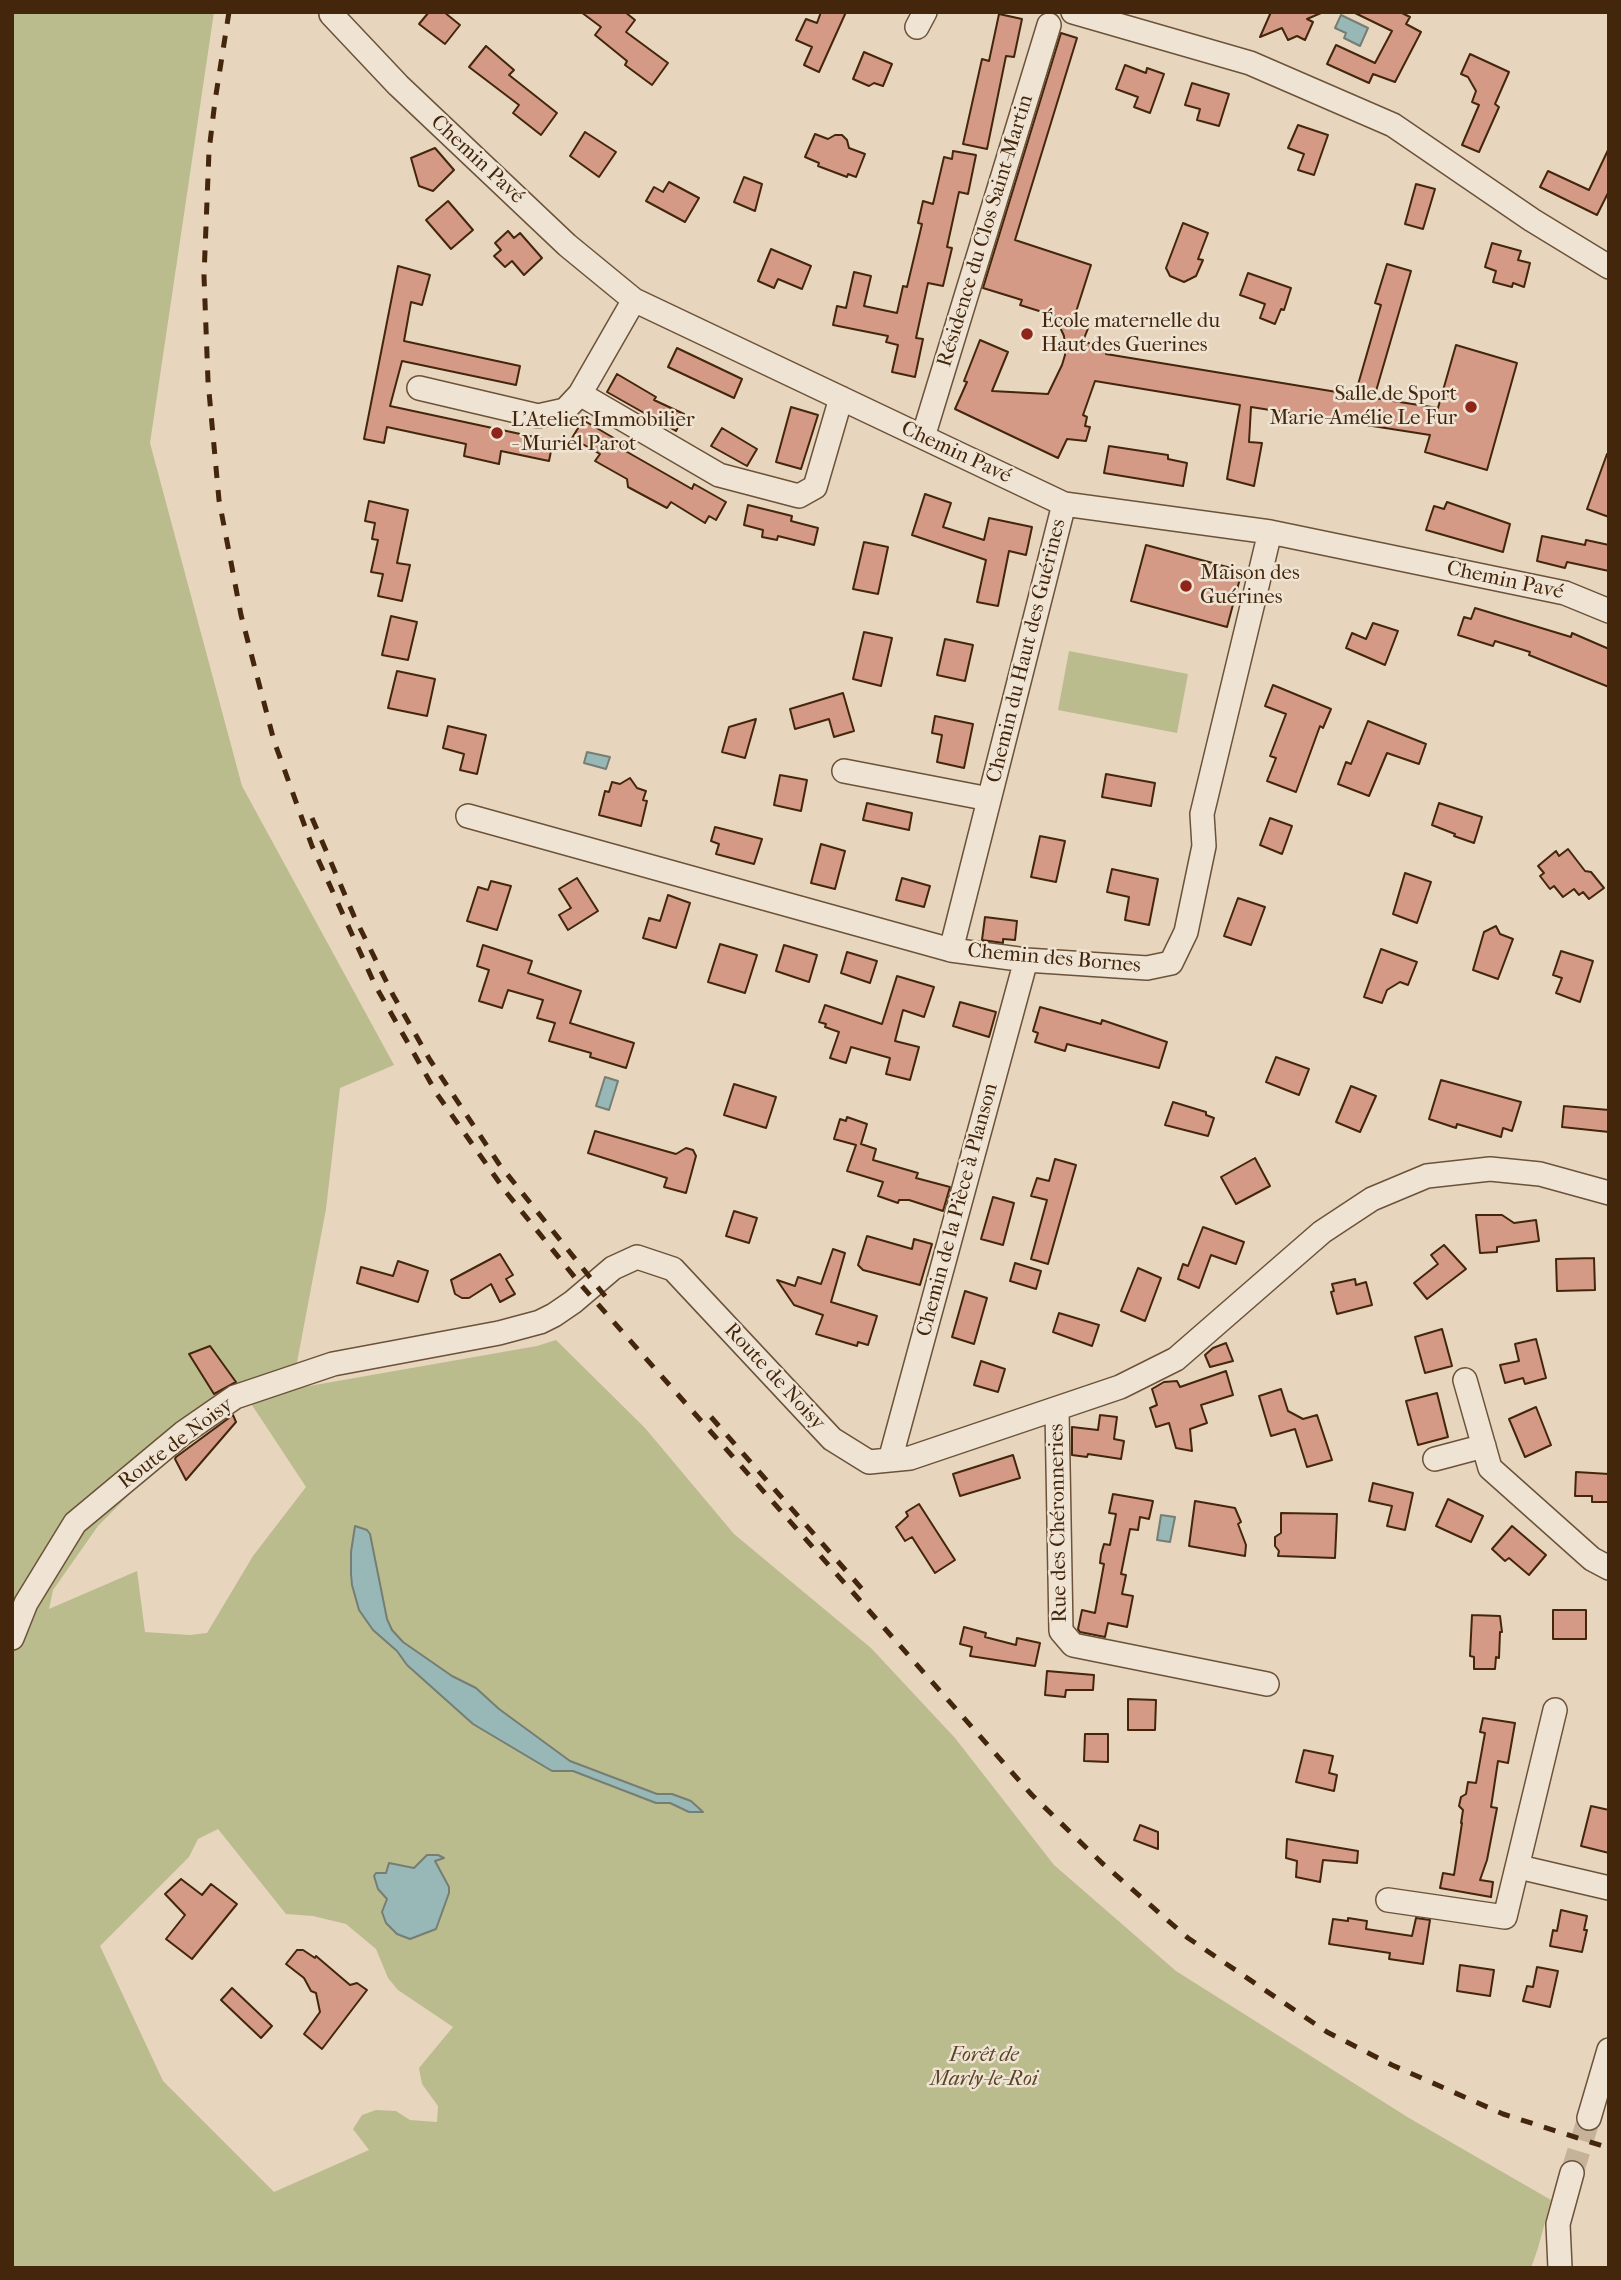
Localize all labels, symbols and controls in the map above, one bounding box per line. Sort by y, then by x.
street label: Résidence du Clos Saint-Martin [933,92,1039,370]
street label: Chemin Pavé [425,110,529,210]
place label: École maternelle du Haut des Guerines [1041,309,1220,359]
marker: École maternelle du Haut des Guerines [1019,326,1035,342]
place label: Salle de Sport Marie-Amélie Le Fur [1269,382,1457,432]
marker: Salle de Sport Marie-Amélie Le Fur [1463,399,1479,415]
place label: L'Atelier Immobilier - Muriel Parot [511,408,695,458]
street label: Chemin Pavé [897,416,1015,490]
marker: L'Atelier Immobilier - Muriel Parot [489,425,505,441]
street label: Chemin du Haut des Guérines [982,517,1072,785]
street label: Chemin Pavé [1444,556,1566,606]
place label: Maison des Guérines [1200,561,1300,611]
marker: Maison des Guérines [1178,578,1194,594]
street label: Chemin des Bornes [966,939,1142,979]
street label: Chemin de la Pièce à Planson [912,1081,1004,1339]
street label: Route de Noisy [718,1318,830,1436]
street label: Route de Noisy [114,1393,238,1495]
street label: Rue des Chéronneries [1045,1423,1073,1623]
park label: Forêt de Marly-le-Roi [930,2043,1038,2093]

